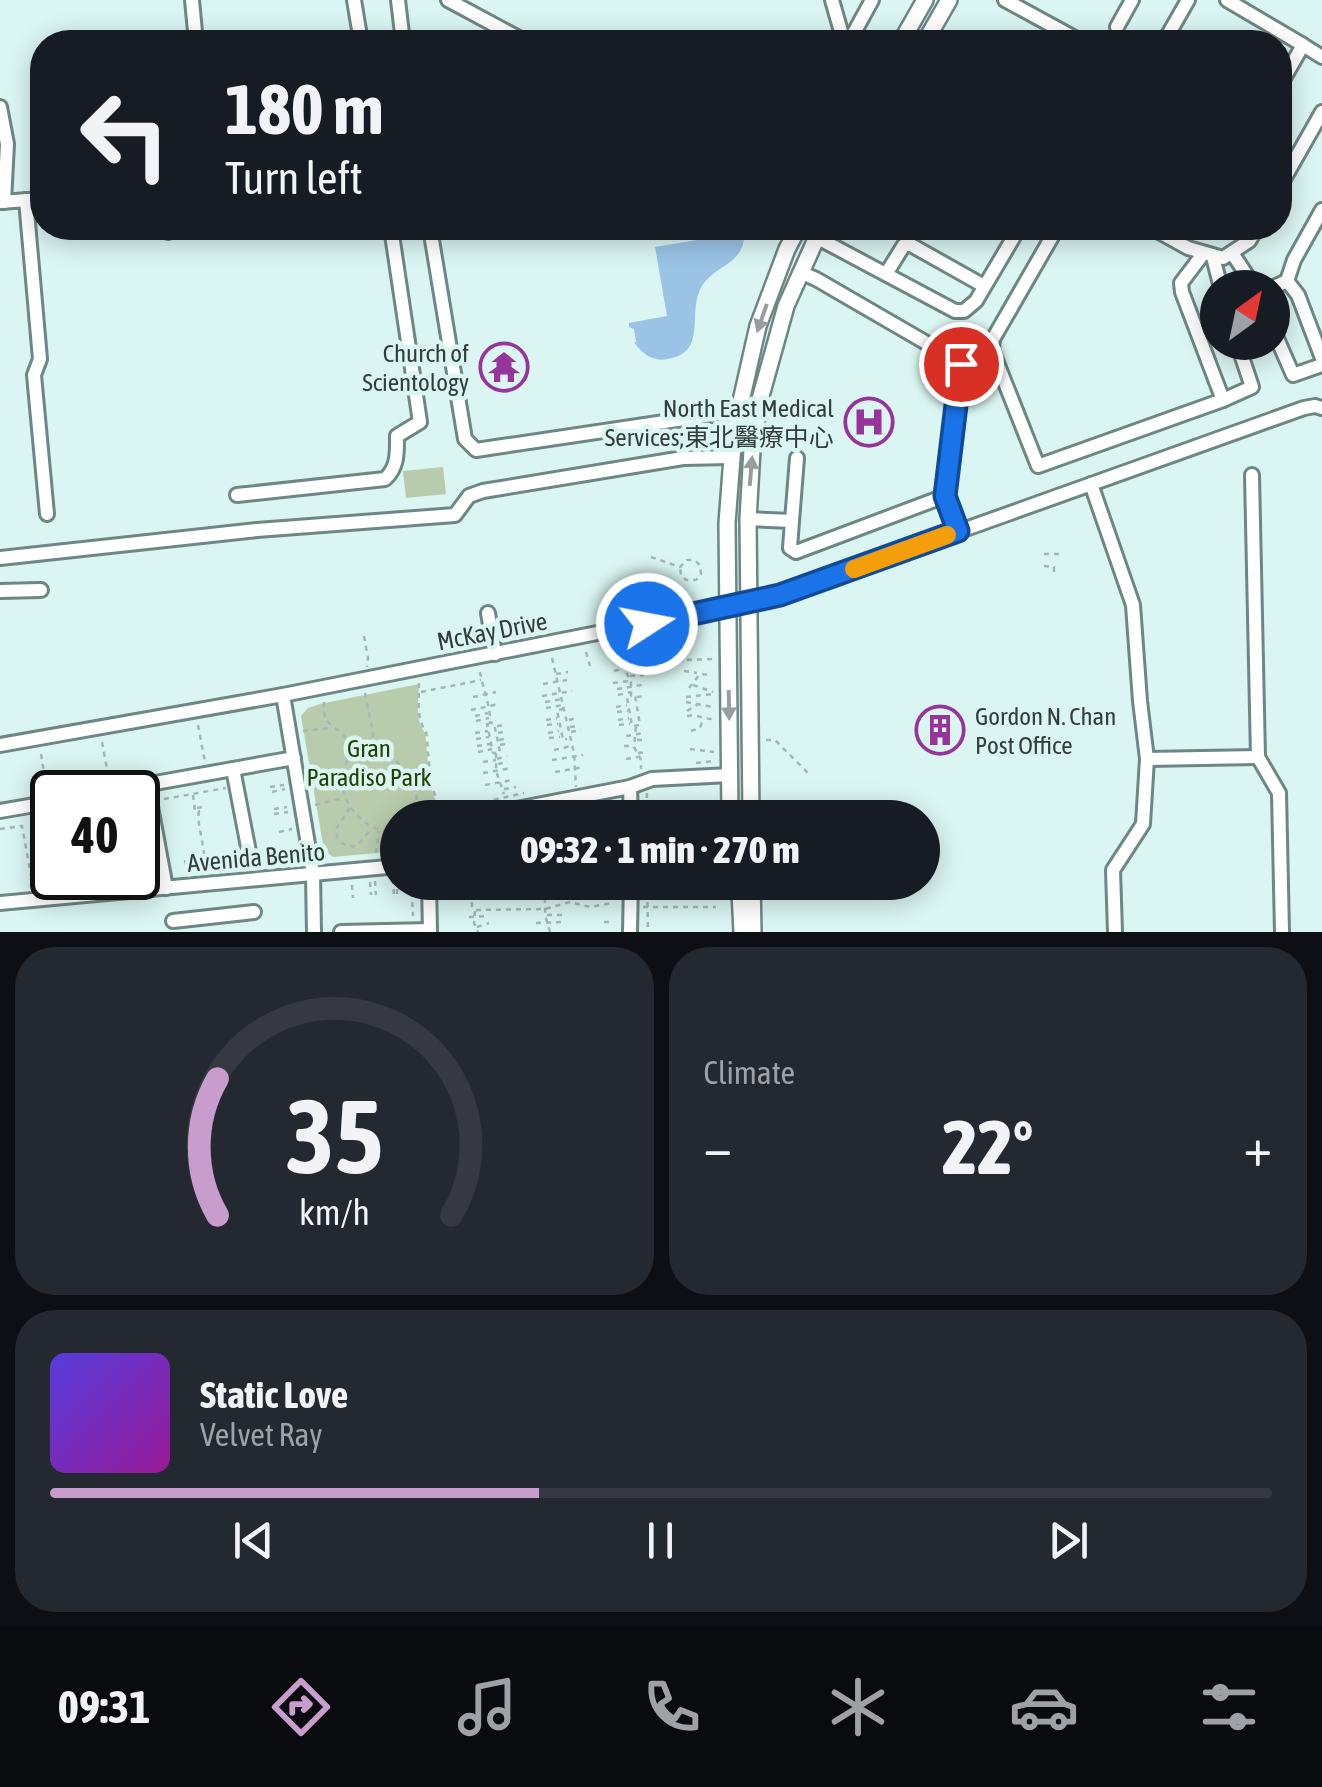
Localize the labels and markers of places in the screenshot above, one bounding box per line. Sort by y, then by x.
pin [919,322,1004,407]
place label: Church of Scientology [362,339,469,396]
temple icon: Church of Scientology [478,341,530,393]
place label: North East Medical Services;東北醫療中心 [605,394,834,451]
hospital icon: North East Medical Services;東北醫療中心 [843,396,895,448]
place label: Gordon N. Chan Post Office [975,702,1116,759]
building icon: Gordon N. Chan Post Office [914,704,966,756]

